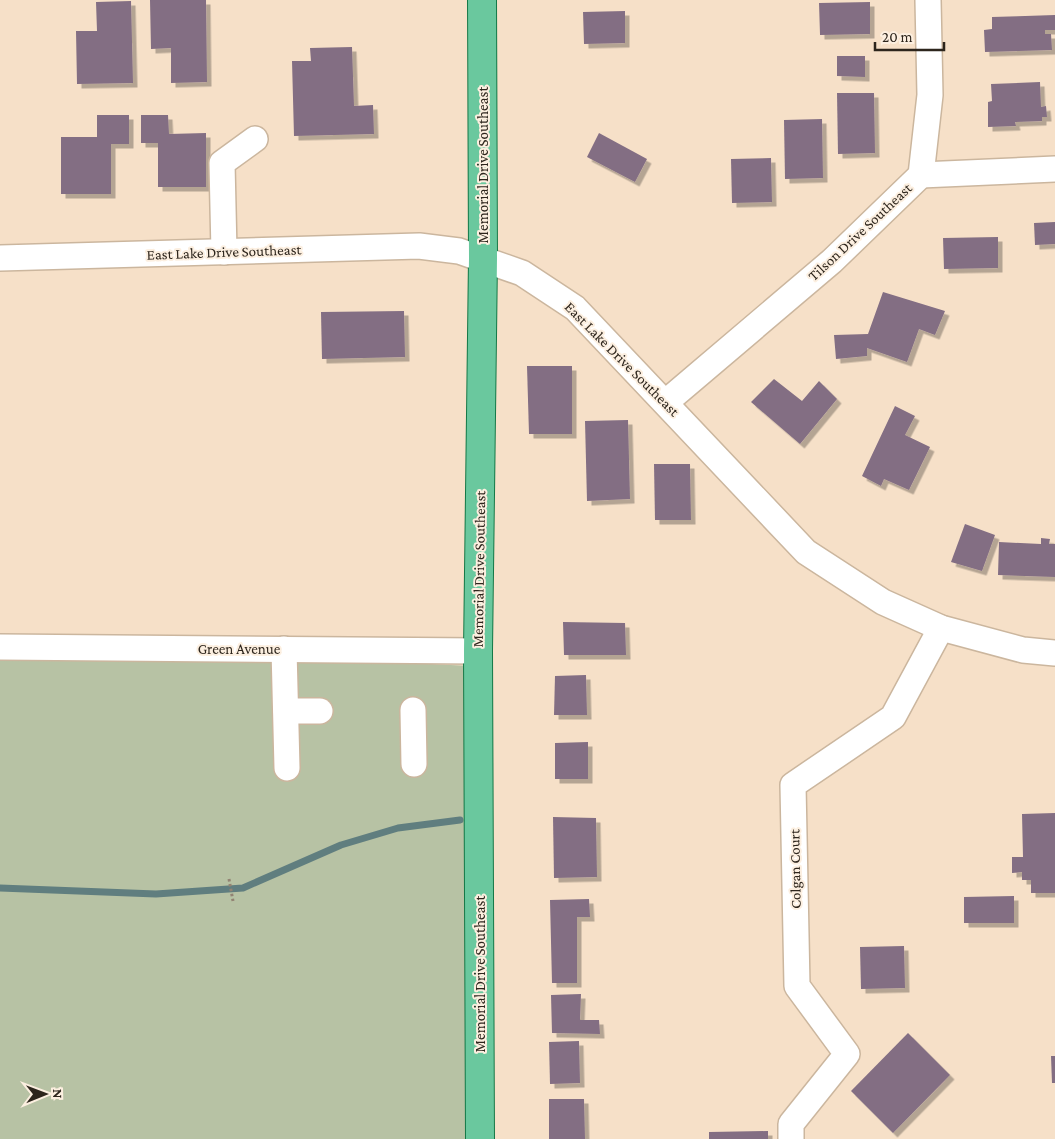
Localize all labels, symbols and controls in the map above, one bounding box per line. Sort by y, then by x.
scale bar [875,20,944,52]
text: 20 m [882,29,913,45]
street label: Memorial Drive Southeast [475,86,491,243]
street label: Tilson Drive Southeast [805,179,916,284]
street label: East Lake Drive Southeast [146,241,303,263]
street label: East Lake Drive Southeast [562,299,683,420]
street label: Memorial Drive Southeast [470,489,488,648]
street label: Green Avenue [198,641,281,657]
street label: Colgan Court [786,828,805,909]
street label: Memorial Drive Southeast [472,895,488,1052]
north arrow [20,1069,70,1119]
text: N [50,1089,66,1099]

